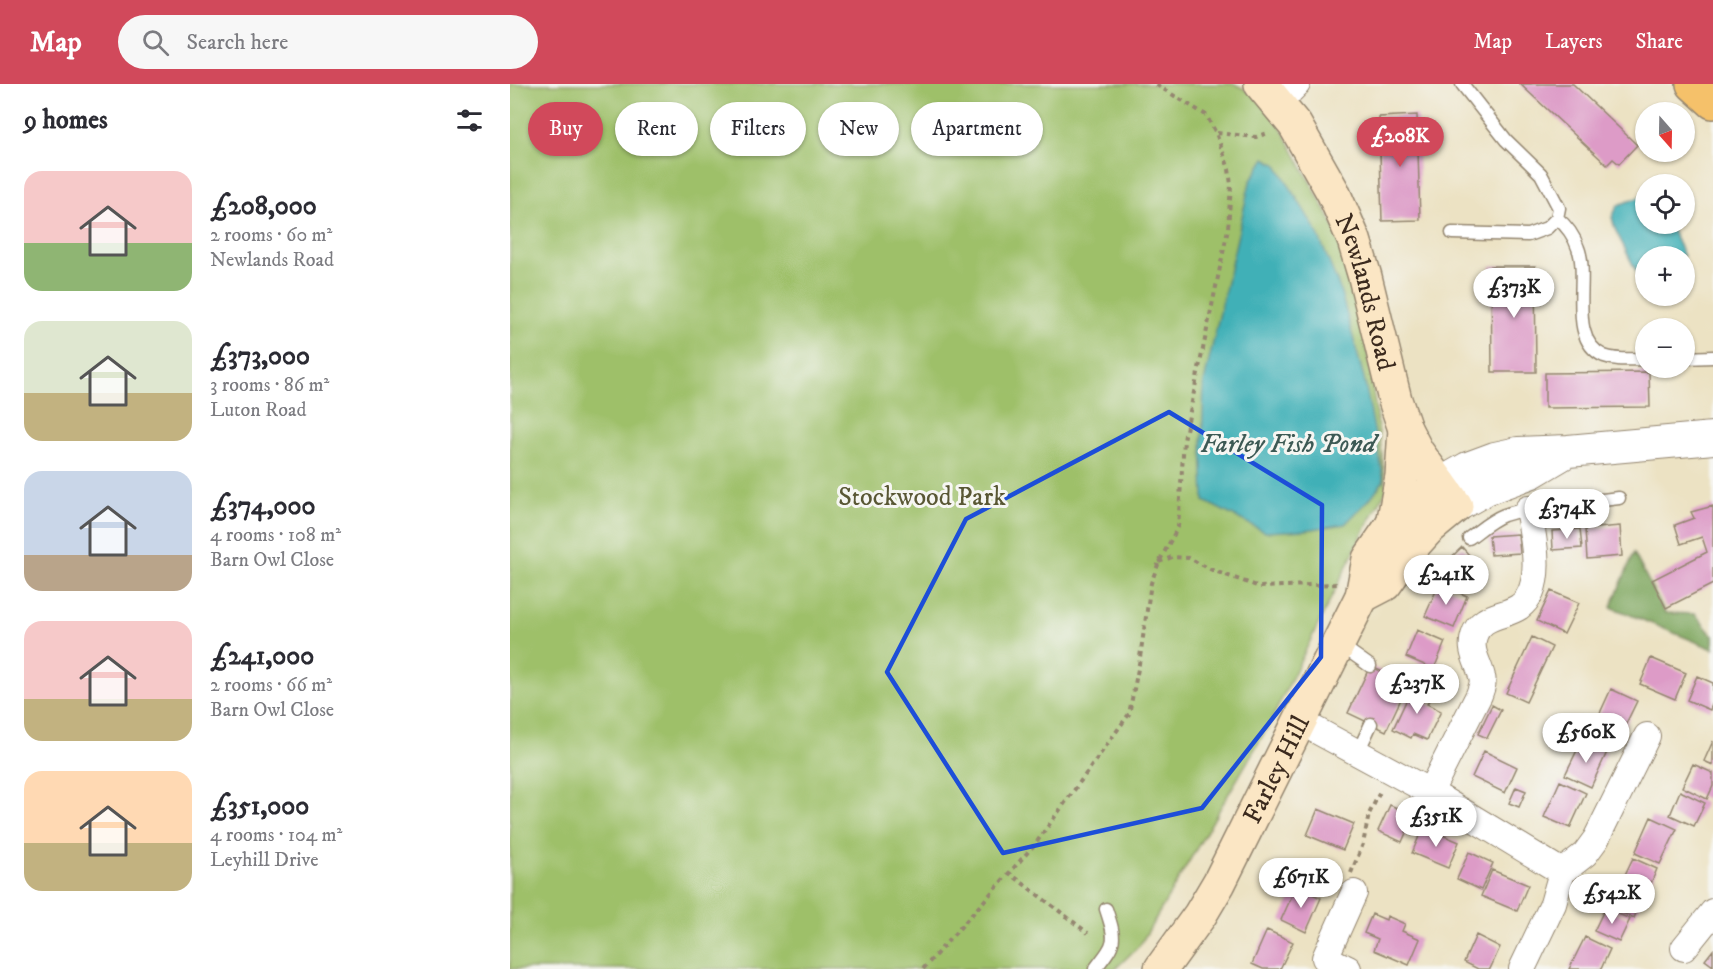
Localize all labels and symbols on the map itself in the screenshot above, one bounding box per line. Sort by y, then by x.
north arrow [1635,102,1695,162]
pin: £208K [1358,117,1442,168]
street label: Newlands Road [1327,209,1402,374]
pin: £373K [1472,268,1556,319]
water label: Farley Fish Pond [1200,427,1380,461]
park label: Stockwood Park [838,481,1006,514]
pin: £374K [1525,489,1609,540]
pin: £241K [1404,555,1488,606]
pin: £237K [1375,664,1459,715]
street label: Farley Hill [1236,710,1318,829]
pin: £560K [1544,713,1628,764]
pin: £351K [1394,797,1478,848]
pin: £671K [1259,858,1343,909]
pin: £542K [1570,874,1654,925]

